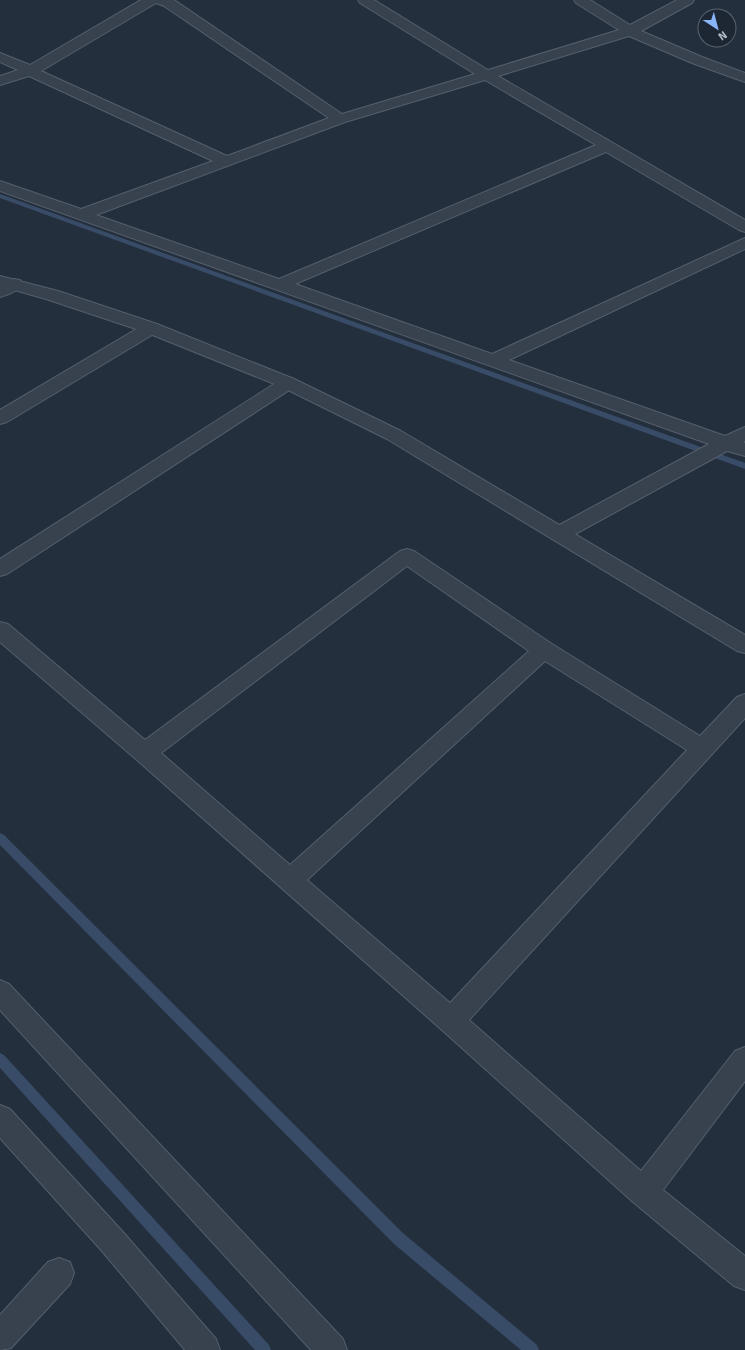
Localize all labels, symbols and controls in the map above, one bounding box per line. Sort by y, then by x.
north arrow [697,8,737,48]
text: N [716,28,730,43]

